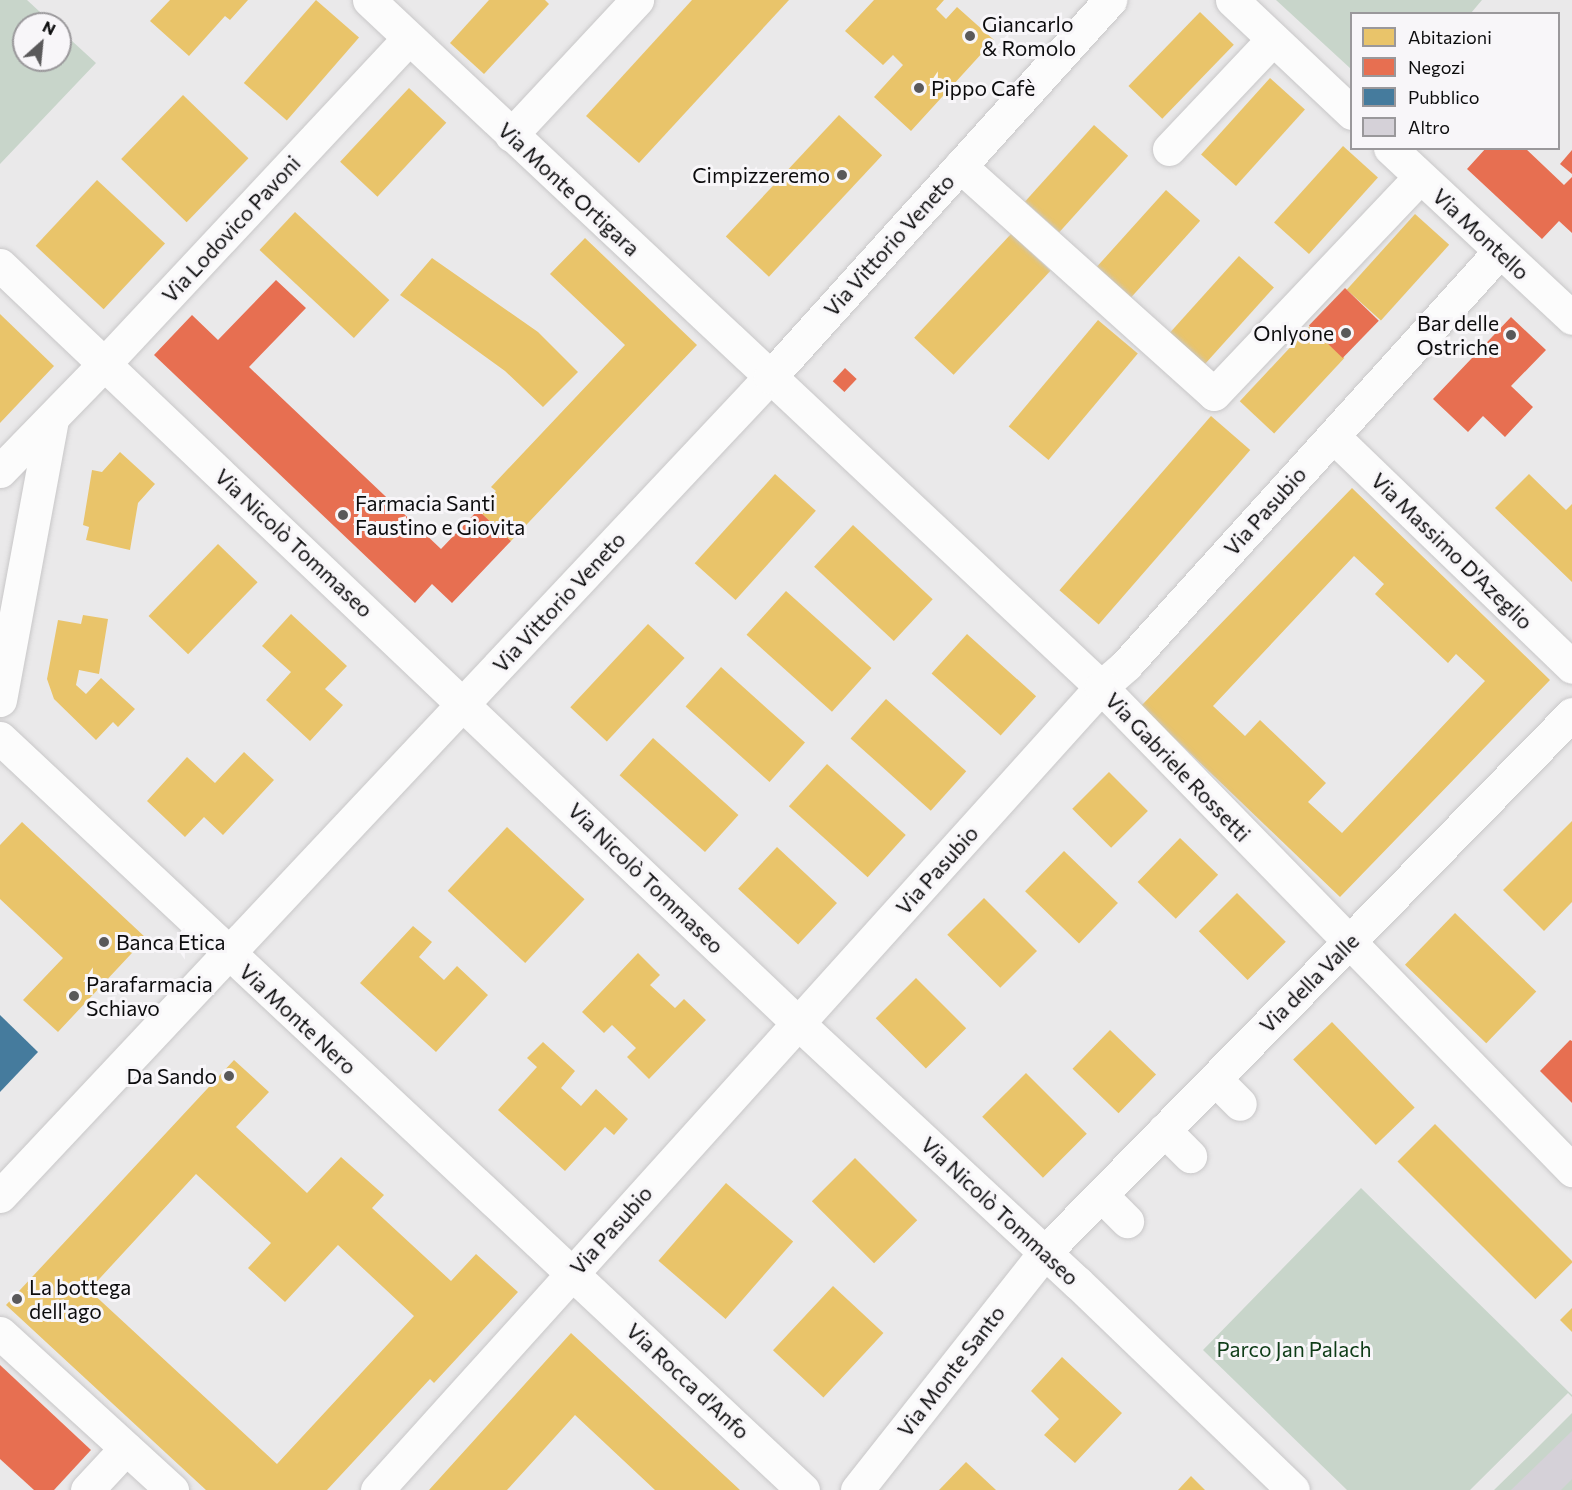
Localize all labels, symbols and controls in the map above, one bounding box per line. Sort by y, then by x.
place label: Giancarlo & Romolo [982,11,1076,61]
north arrow [12,12,72,72]
legend [1350,12,1560,150]
text: N [40,16,59,38]
text: Abitazioni [1408,26,1492,48]
marker: Giancarlo & Romolo [963,29,977,43]
text: Negozi [1408,56,1465,78]
place label: Pippo Cafè [931,75,1035,101]
marker: Pippo Cafè [912,81,926,95]
text: Pubblico [1408,86,1480,108]
text: Altro [1408,116,1450,138]
street label: Via Monte Ortigara [493,117,645,261]
street label: Via Lodovico Pavoni [157,151,305,307]
place label: Cimpizzeremo [692,162,830,188]
marker: Cimpizzeremo [835,168,849,182]
street label: Via Vittorio Veneto [819,169,959,321]
street label: Via Montello [1428,183,1534,285]
place label: Bar delle Ostriche [1416,310,1499,360]
place label: Onlyone [1253,320,1334,346]
marker: Onlyone [1339,326,1353,340]
marker: Bar delle Ostriche [1504,328,1518,342]
street label: Via Pasubio [1219,461,1311,561]
street label: Via Nicolò Tommaseo [210,464,378,622]
street label: Via Massimo D'Azeglio [1366,468,1538,634]
place label: Farmacia Santi Faustino e Giovita [355,490,525,540]
marker: Farmacia Santi Faustino e Giovita [336,508,350,522]
street label: Via Vittorio Veneto [488,527,630,677]
street label: Via Gabriele Rossetti [1100,687,1256,847]
street label: Via Nicolò Tommaseo [563,797,729,959]
street label: Via Pasubio [891,820,983,920]
street label: Via della Valle [1254,928,1364,1038]
place label: Banca Etica [116,929,226,955]
marker: Banca Etica [97,935,111,949]
street label: Via Monte Nero [234,958,362,1080]
place label: Parafarmacia Schiavo [86,971,213,1021]
marker: Parafarmacia Schiavo [67,989,81,1003]
place label: Da Sando [127,1063,217,1089]
marker: Da Sando [222,1069,236,1083]
street label: Via Nicolò Tommaseo [916,1132,1084,1290]
street label: Via Pasubio [565,1180,657,1280]
place label: La bottega dell'ago [29,1274,131,1324]
marker: La bottega dell'ago [10,1292,24,1306]
street label: Via Monte Santo [892,1300,1010,1442]
street label: Via Rocca d'Anfo [621,1318,755,1444]
park label: Parco Jan Palach [1216,1336,1372,1362]

